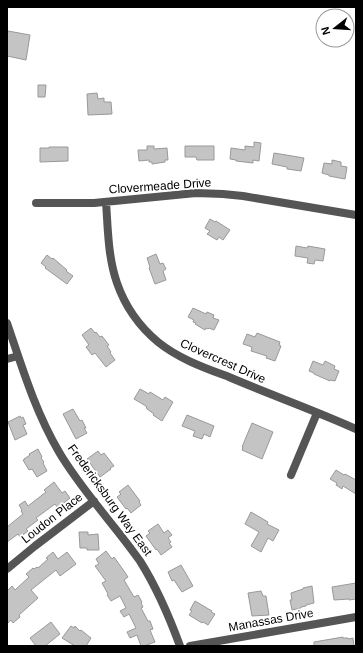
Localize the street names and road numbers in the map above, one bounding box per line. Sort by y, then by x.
street label: Clovermeade Drive [108,175,212,197]
street label: Clovercrest Drive [178,336,268,386]
street label: Fredericksburg Way East [65,442,156,559]
street label: Loudon Place [19,490,85,546]
street label: Manassas Drive [227,606,315,634]

